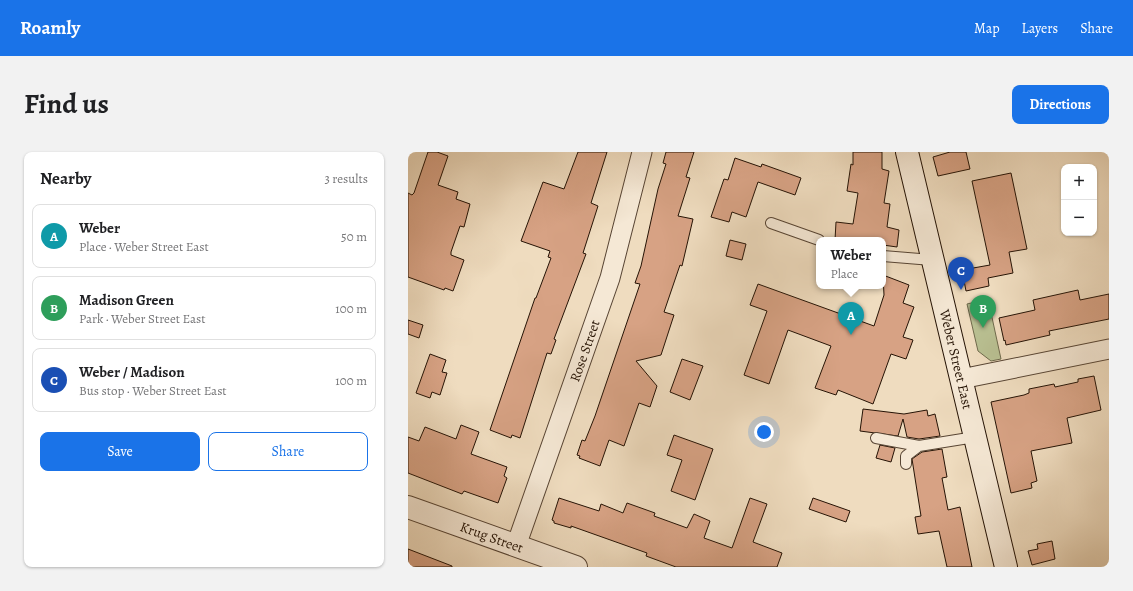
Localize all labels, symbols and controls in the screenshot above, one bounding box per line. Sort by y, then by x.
text: Roamly [20,15,80,41]
text: Map [974,19,1000,38]
text: Layers [1022,19,1058,38]
text: Share [1080,19,1113,38]
text: Find us [24,85,109,123]
button: Directions [1012,85,1109,124]
map controls [1061,164,1097,236]
button: + [1061,164,1097,200]
text: Nearby [40,167,91,190]
text: 3 results [324,170,368,187]
button: − [1061,200,1097,236]
text: Weber [79,218,120,238]
text: A [50,228,58,245]
text: 50 m [341,228,367,245]
popup [816,237,886,289]
text: Place · Weber Street East [79,238,209,255]
text: Weber [830,245,872,265]
pin: C [948,257,974,290]
text: Place [830,265,858,282]
text: Madison Green [79,290,174,310]
pin: B [970,295,996,328]
text: B [50,300,58,317]
text: 100 m [335,300,367,317]
pin: A [838,302,864,335]
street label: Weber Street East [935,307,977,411]
text: Park · Weber Street East [79,310,206,327]
street label: Rose Street [565,317,605,384]
text: Weber / Madison [79,362,185,382]
text: C [50,372,58,389]
text: 100 m [335,372,367,389]
text: Bus stop · Weber Street East [79,382,227,399]
your location [754,422,774,442]
button: Save [40,432,200,471]
button: Share [208,432,368,471]
street label: Krug Street [457,517,526,558]

